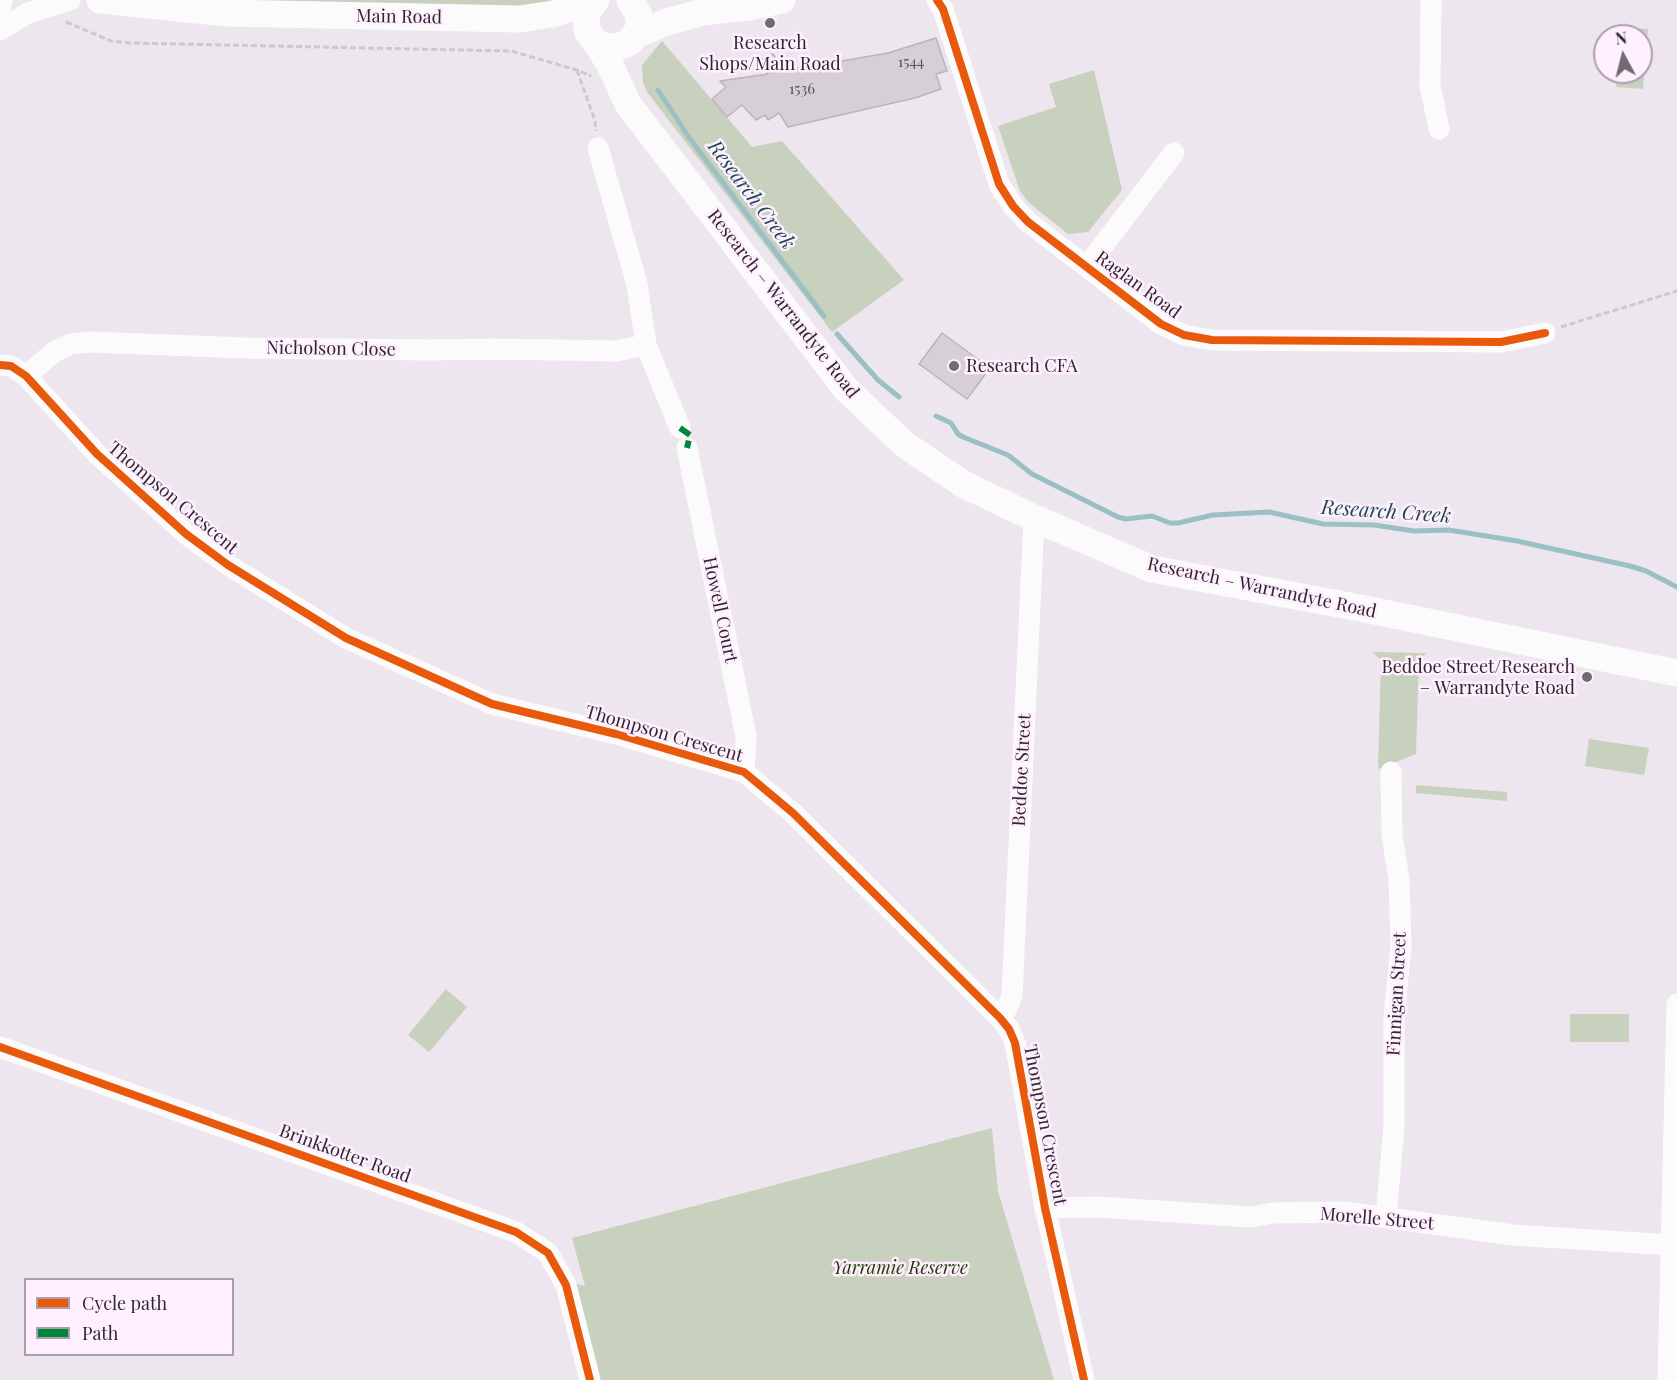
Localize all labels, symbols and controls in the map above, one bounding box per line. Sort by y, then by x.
street label: Main Road [356,5,442,29]
marker: Research Shops/Main Road [763,16,777,30]
north arrow [1593,24,1653,84]
text: N [1614,26,1628,49]
place label: Research Shops/Main Road [699,32,841,74]
house number: 1544 [898,53,924,71]
house number: 1536 [789,80,815,98]
water label: Research Creek [702,136,800,254]
street label: Research – Warrandyte Road [703,205,863,403]
street label: Raglan Road [1091,247,1185,323]
street label: Nicholson Close [266,337,396,361]
place label: Research CFA [966,355,1077,377]
marker: Research CFA [947,359,961,373]
street label: Thompson Crescent [104,437,242,559]
water label: Research Creek [1320,495,1452,529]
street label: Research – Warrandyte Road [1145,553,1379,623]
street label: Howell Court [698,555,742,665]
place label: Beddoe Street/Research – Warrandyte Road [1381,656,1575,698]
marker: Beddoe Street/Research – Warrandyte Road [1580,670,1594,684]
street label: Thompson Crescent [583,701,745,767]
street label: Beddoe Street [1008,713,1036,827]
street label: Finnigan Street [1383,931,1411,1057]
street label: Thompson Crescent [1019,1043,1071,1207]
street label: Brinkkotter Road [276,1120,414,1188]
street label: Morelle Street [1319,1203,1435,1235]
park label: Yarramie Reserve [832,1257,968,1279]
legend [24,1278,234,1356]
text: Cycle path [82,1291,167,1315]
text: Path [82,1321,118,1345]

